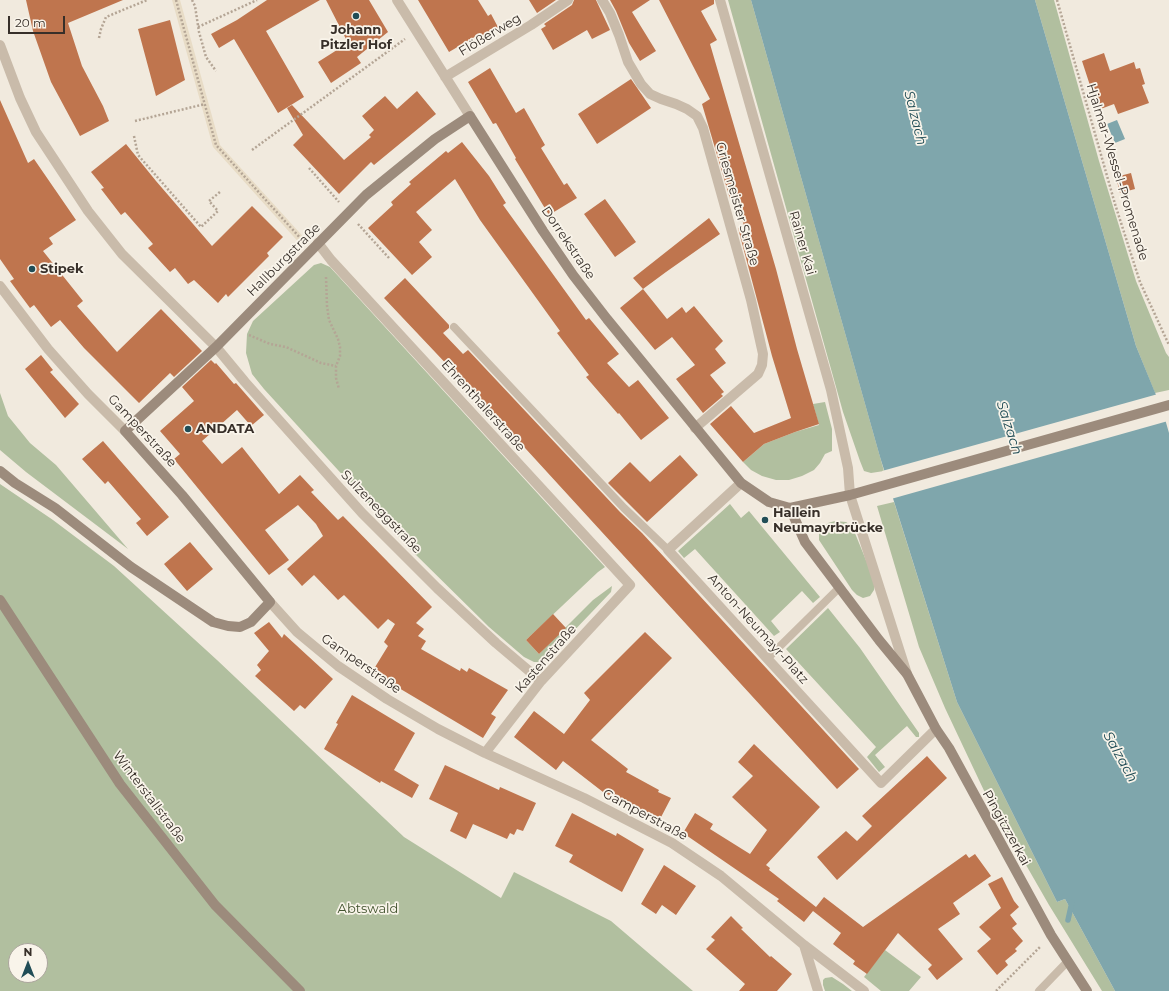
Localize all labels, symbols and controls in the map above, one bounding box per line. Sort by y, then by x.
scale bar [10,8,67,34]
street label: Flößerweg [456,10,524,60]
marker: Johann Pitzler Hof [351,11,361,21]
text: 20 m [15,15,46,30]
place label: Johann Pitzler Hof [320,22,392,53]
street label: Hjalmar-Wessel-Promenade [1083,82,1151,262]
water label: Salzach [900,89,930,147]
street label: Griesmeister Straße [712,140,762,268]
street label: Dorrekstraße [538,203,598,283]
street label: Rainer Kai [785,209,819,277]
street label: Hallburgstraße [244,220,324,300]
place label: Stipek [40,261,84,277]
marker: Stipek [27,264,37,274]
street label: Ehrenthalerstraße [438,357,528,455]
street label: Gamperstraße [104,391,180,471]
water label: Salzach [992,399,1026,457]
place label: ANDATA [196,421,254,437]
marker: ANDATA [183,424,193,434]
street label: Sulzeneggstraße [337,467,425,557]
place label: Hallein Neumayrbrücke [773,505,883,536]
marker: Hallein Neumayrbrücke [760,515,770,525]
street label: Anton-Neumayr-Platz [704,571,812,687]
street label: Kastenstraße [512,622,580,696]
street label: Gamperstraße [318,631,404,697]
water label: Salzach [1099,729,1141,785]
street label: Winterstallstraße [109,748,189,846]
street label: Gamperstraße [600,786,690,844]
street label: Pingitzzerkai [979,787,1033,869]
park label: Abtswald [338,901,398,917]
north arrow [8,943,48,983]
text: N [24,945,32,959]

